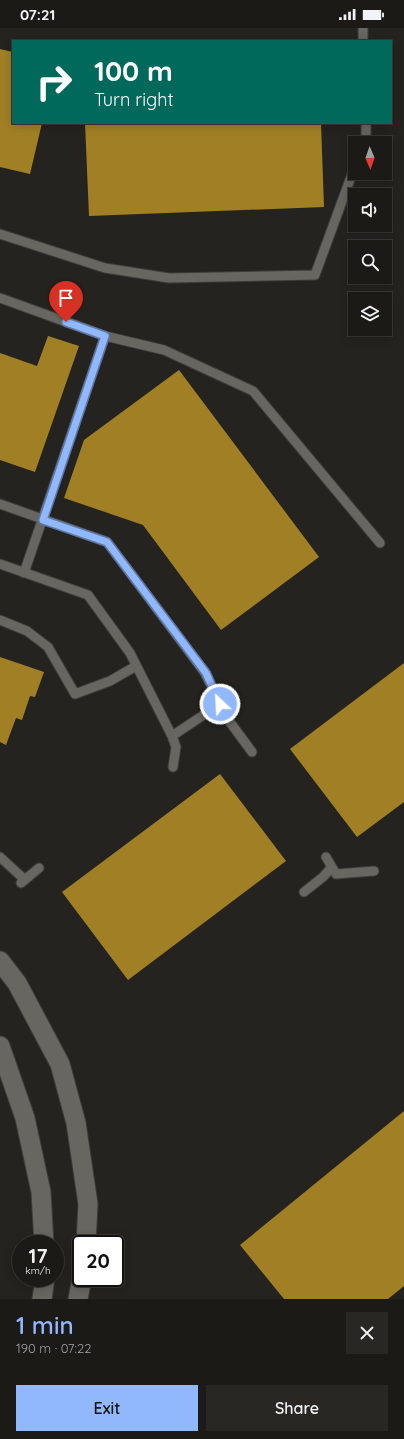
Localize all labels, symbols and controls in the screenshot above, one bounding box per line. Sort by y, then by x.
text: 07:21 [20,5,55,24]
text: 100 m [94,53,173,88]
icon: right [28,56,80,108]
text: Turn right [94,88,174,111]
north arrow [348,136,392,180]
map controls [348,136,392,336]
button: sound [348,188,392,232]
button: search [348,240,392,284]
pin [49,281,83,322]
icon: arrive [55,287,77,309]
button: layers [348,292,392,336]
position arrow [199,683,241,725]
speed limit sign: 20 [72,1235,124,1287]
text: 17 [29,1243,47,1268]
text: km/h [25,1264,51,1277]
text: 1 min [16,1310,74,1340]
button: close [346,1312,388,1354]
text: 190 m · 07:22 [16,1340,91,1356]
button: Exit [16,1385,198,1431]
button: Share [206,1385,388,1431]

